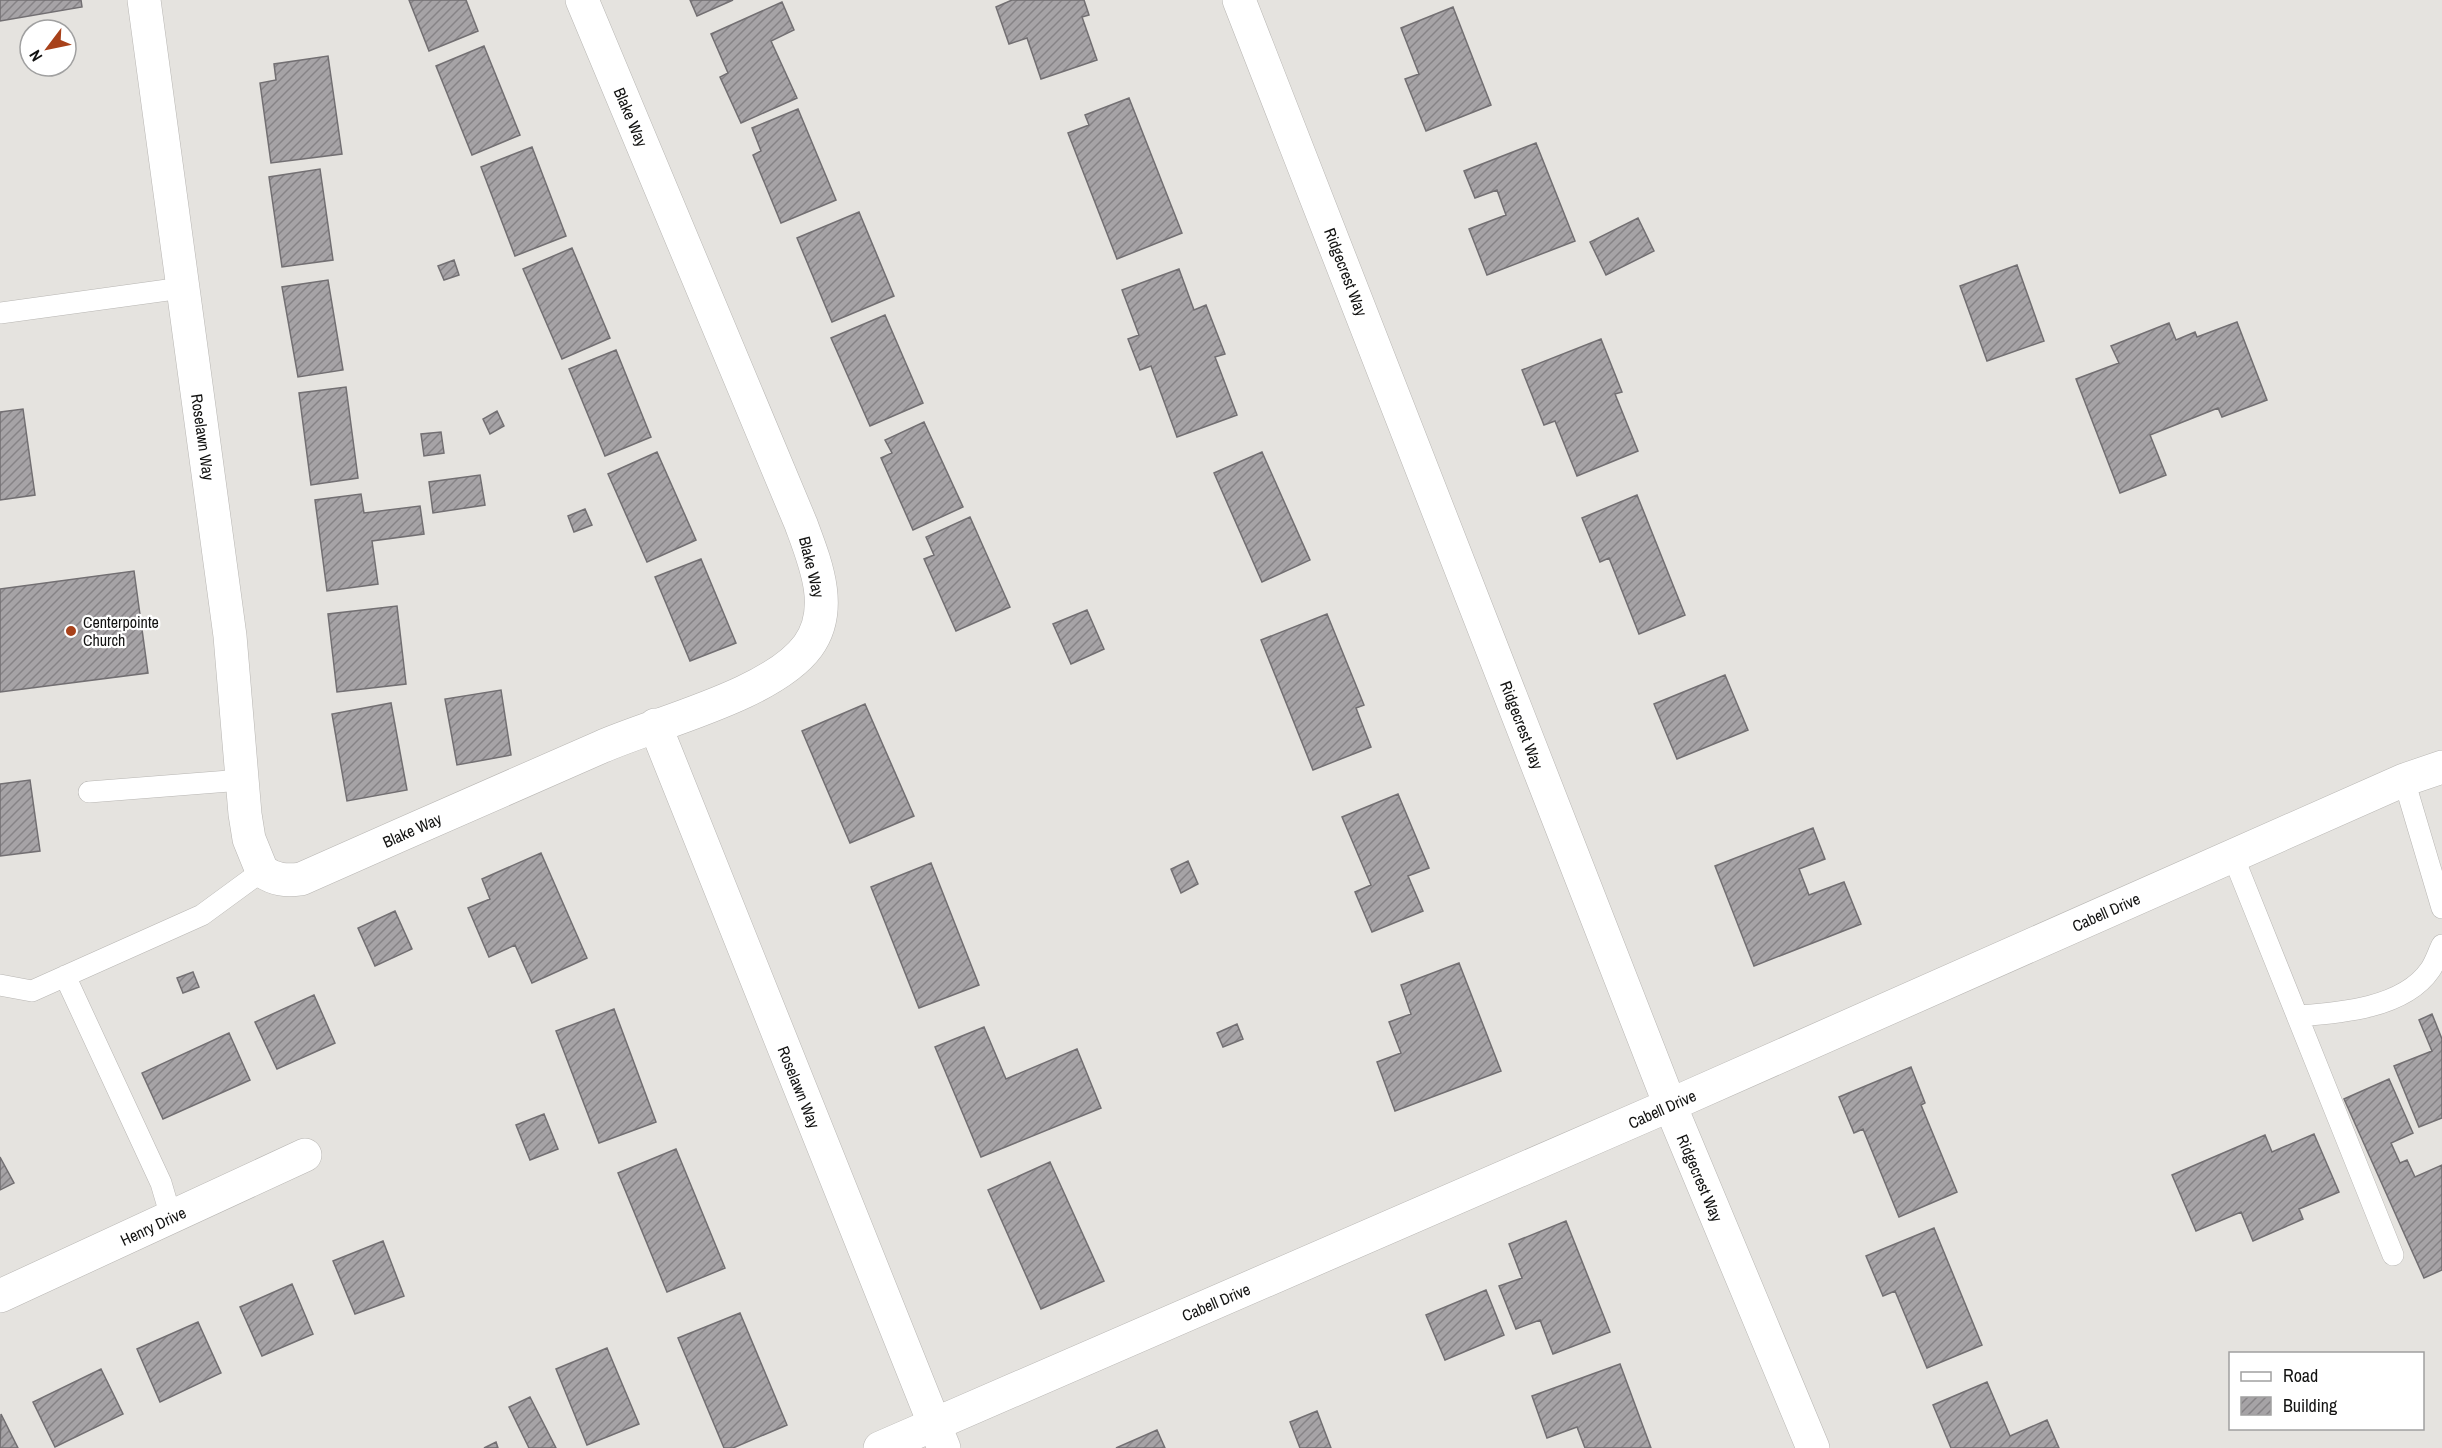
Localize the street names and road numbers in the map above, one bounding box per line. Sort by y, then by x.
street label: Blake Way [609,84,653,150]
street label: Ridgecrest Way [1319,225,1373,320]
street label: Roselawn Way [186,392,220,482]
street label: Blake Way [794,534,830,600]
street label: Ridgecrest Way [1495,678,1549,773]
street label: Blake Way [379,807,445,853]
street label: Cabell Drive [2069,887,2143,937]
street label: Roselawn Way [773,1043,826,1132]
street label: Cabell Drive [1625,1084,1699,1134]
street label: Ridgecrest Way [1672,1131,1728,1225]
street label: Henry Drive [117,1201,189,1251]
street label: Cabell Drive [1178,1278,1254,1326]

